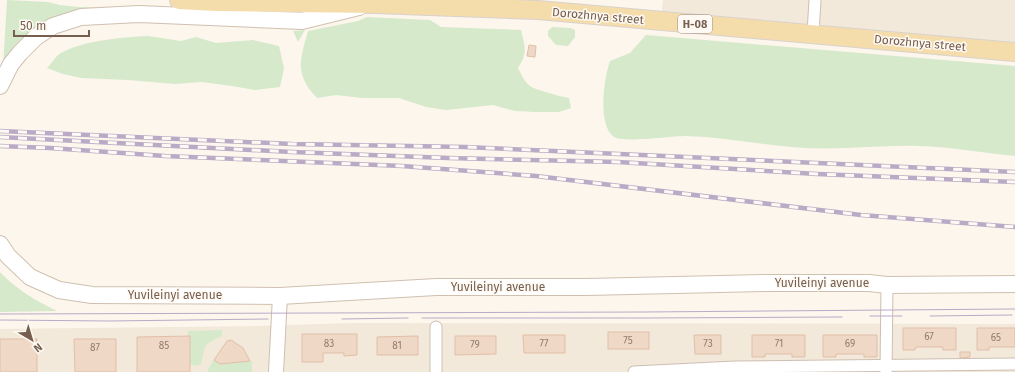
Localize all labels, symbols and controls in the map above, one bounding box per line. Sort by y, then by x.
street label: Dorozhnya street [551,5,645,27]
scale bar [14,12,89,38]
road number: Н-08 [678,15,712,33]
text: 50 m [20,19,46,33]
street label: Dorozhnya street [873,32,967,54]
street label: Yuvileinyi avenue [775,276,869,290]
street label: Yuvileinyi avenue [451,280,545,294]
street label: Yuvileinyi avenue [128,288,222,302]
north arrow [12,320,52,360]
house number: 67 [924,331,934,343]
house number: 65 [991,332,1001,344]
house number: 75 [623,335,633,347]
house number: 83 [324,338,334,350]
house number: 77 [540,338,549,350]
house number: 73 [703,338,713,350]
house number: 71 [775,338,783,350]
house number: 69 [845,338,855,350]
house number: 79 [470,339,480,351]
text: N [31,340,45,355]
house number: 85 [159,340,169,352]
house number: 81 [392,340,402,352]
house number: 87 [90,342,100,354]

